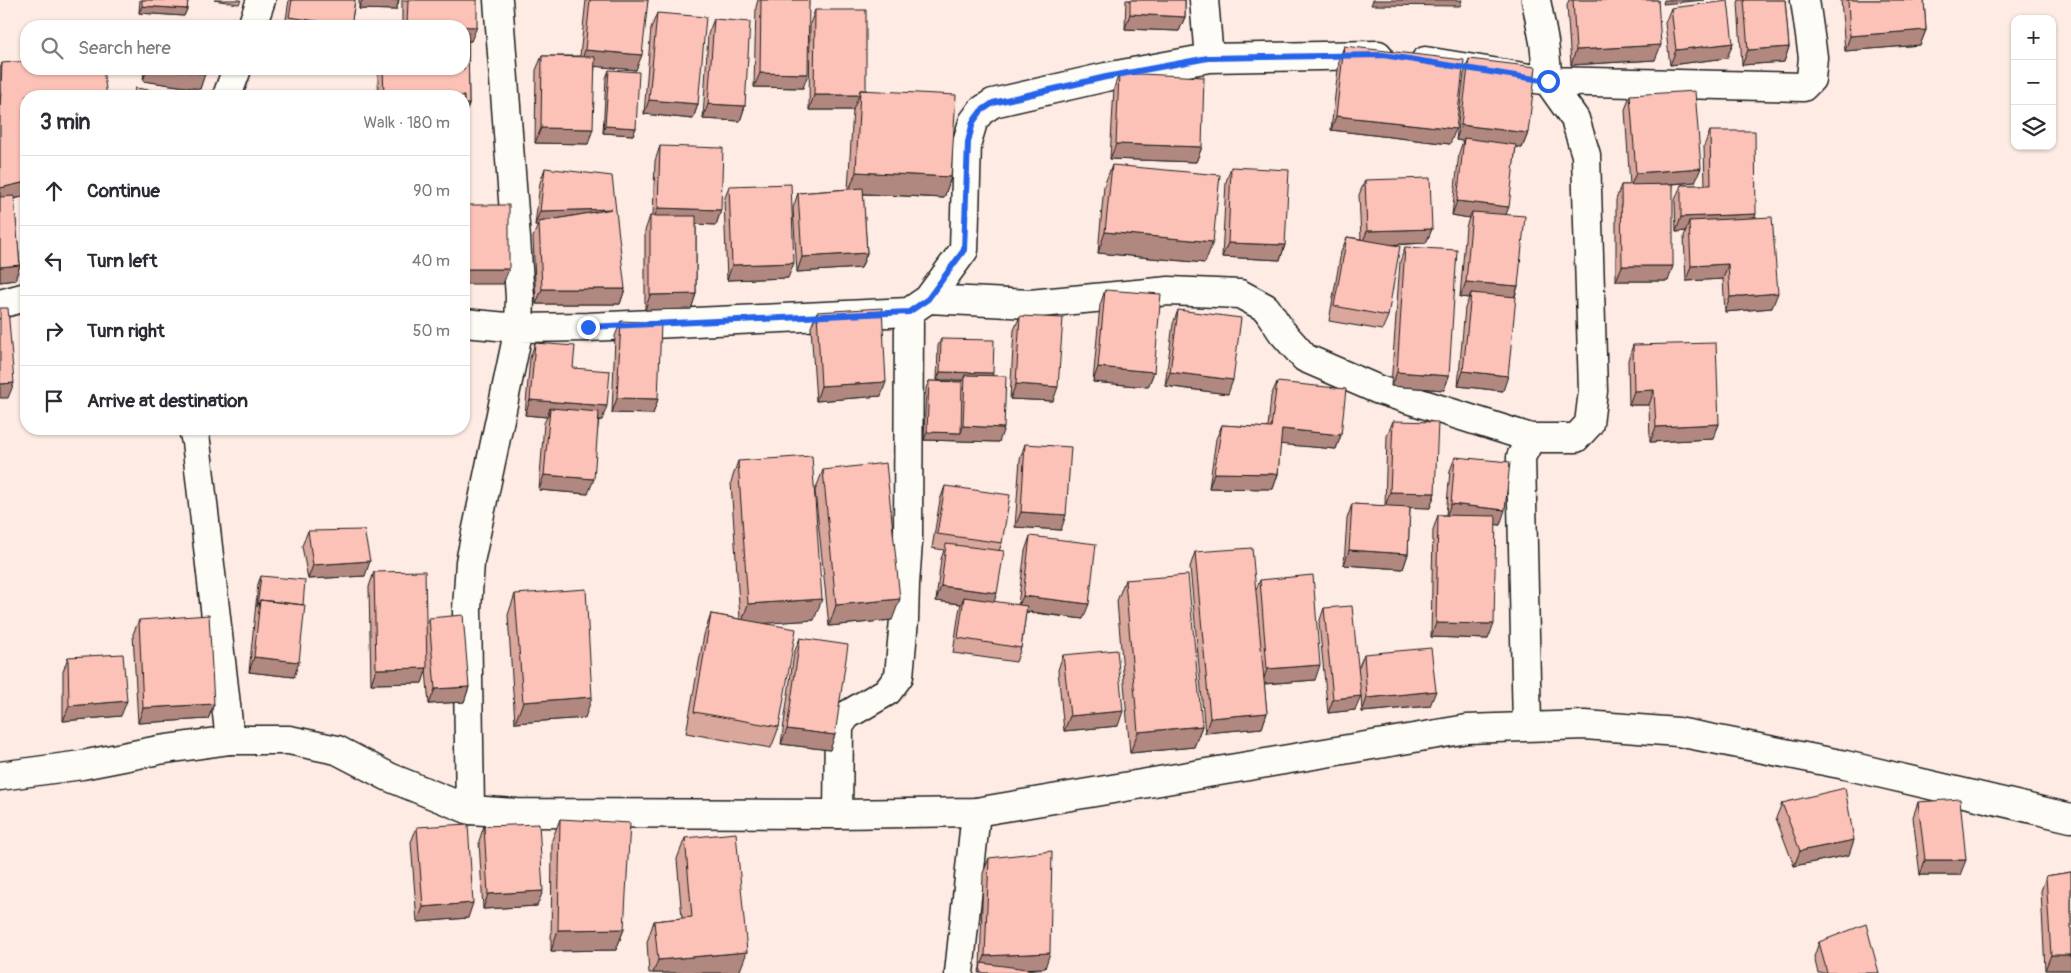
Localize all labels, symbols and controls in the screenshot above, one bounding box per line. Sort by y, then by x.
map controls [2011,15,2056,150]
button: + [2011,15,2056,60]
search box [20,20,470,75]
icon: search [38,34,66,62]
text: Search here [78,36,171,60]
button: − [2011,60,2056,105]
route start [1537,70,1560,93]
button: layers [2011,105,2056,150]
text: 3 min [40,109,90,136]
text: Walk · 180 m [363,113,450,133]
icon: ahead [40,177,68,205]
text: Continue [87,179,160,203]
text: 90 m [413,181,450,201]
icon: left [40,247,68,275]
text: Turn left [87,249,157,273]
text: 40 m [412,251,450,271]
route end [577,316,600,339]
icon: right [40,317,68,345]
text: Turn right [87,319,165,343]
text: 50 m [413,321,450,341]
icon: arrive [40,387,68,415]
text: Arrive at destination [87,389,248,413]

